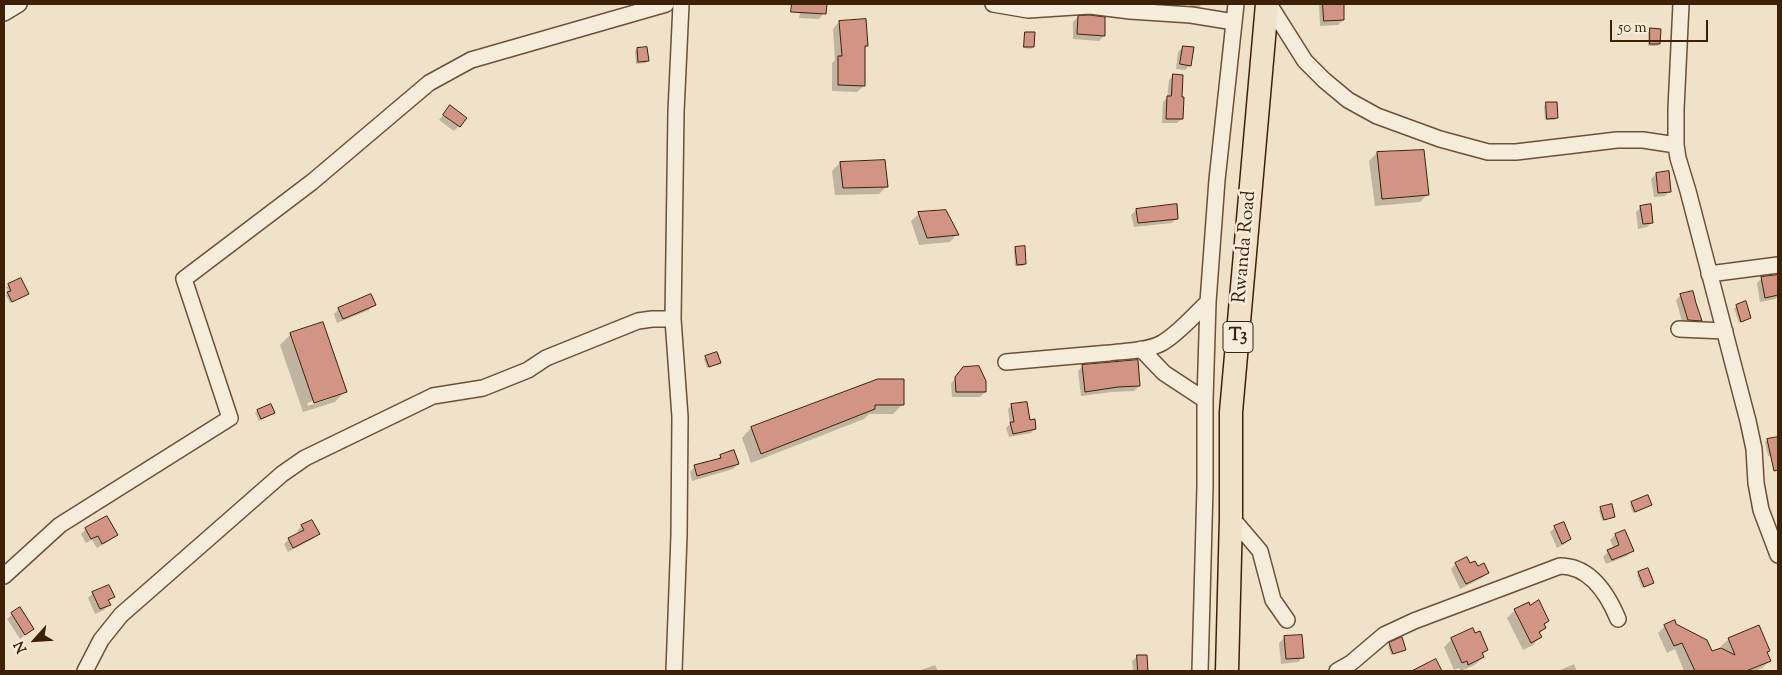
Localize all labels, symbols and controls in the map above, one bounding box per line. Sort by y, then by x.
scale bar [1612,10,1710,42]
text: 50 m [1618,18,1647,39]
street label: Rwanda Road [1230,190,1262,304]
road number: T3 [1223,322,1253,352]
north arrow [10,615,60,665]
text: N [10,637,33,656]

